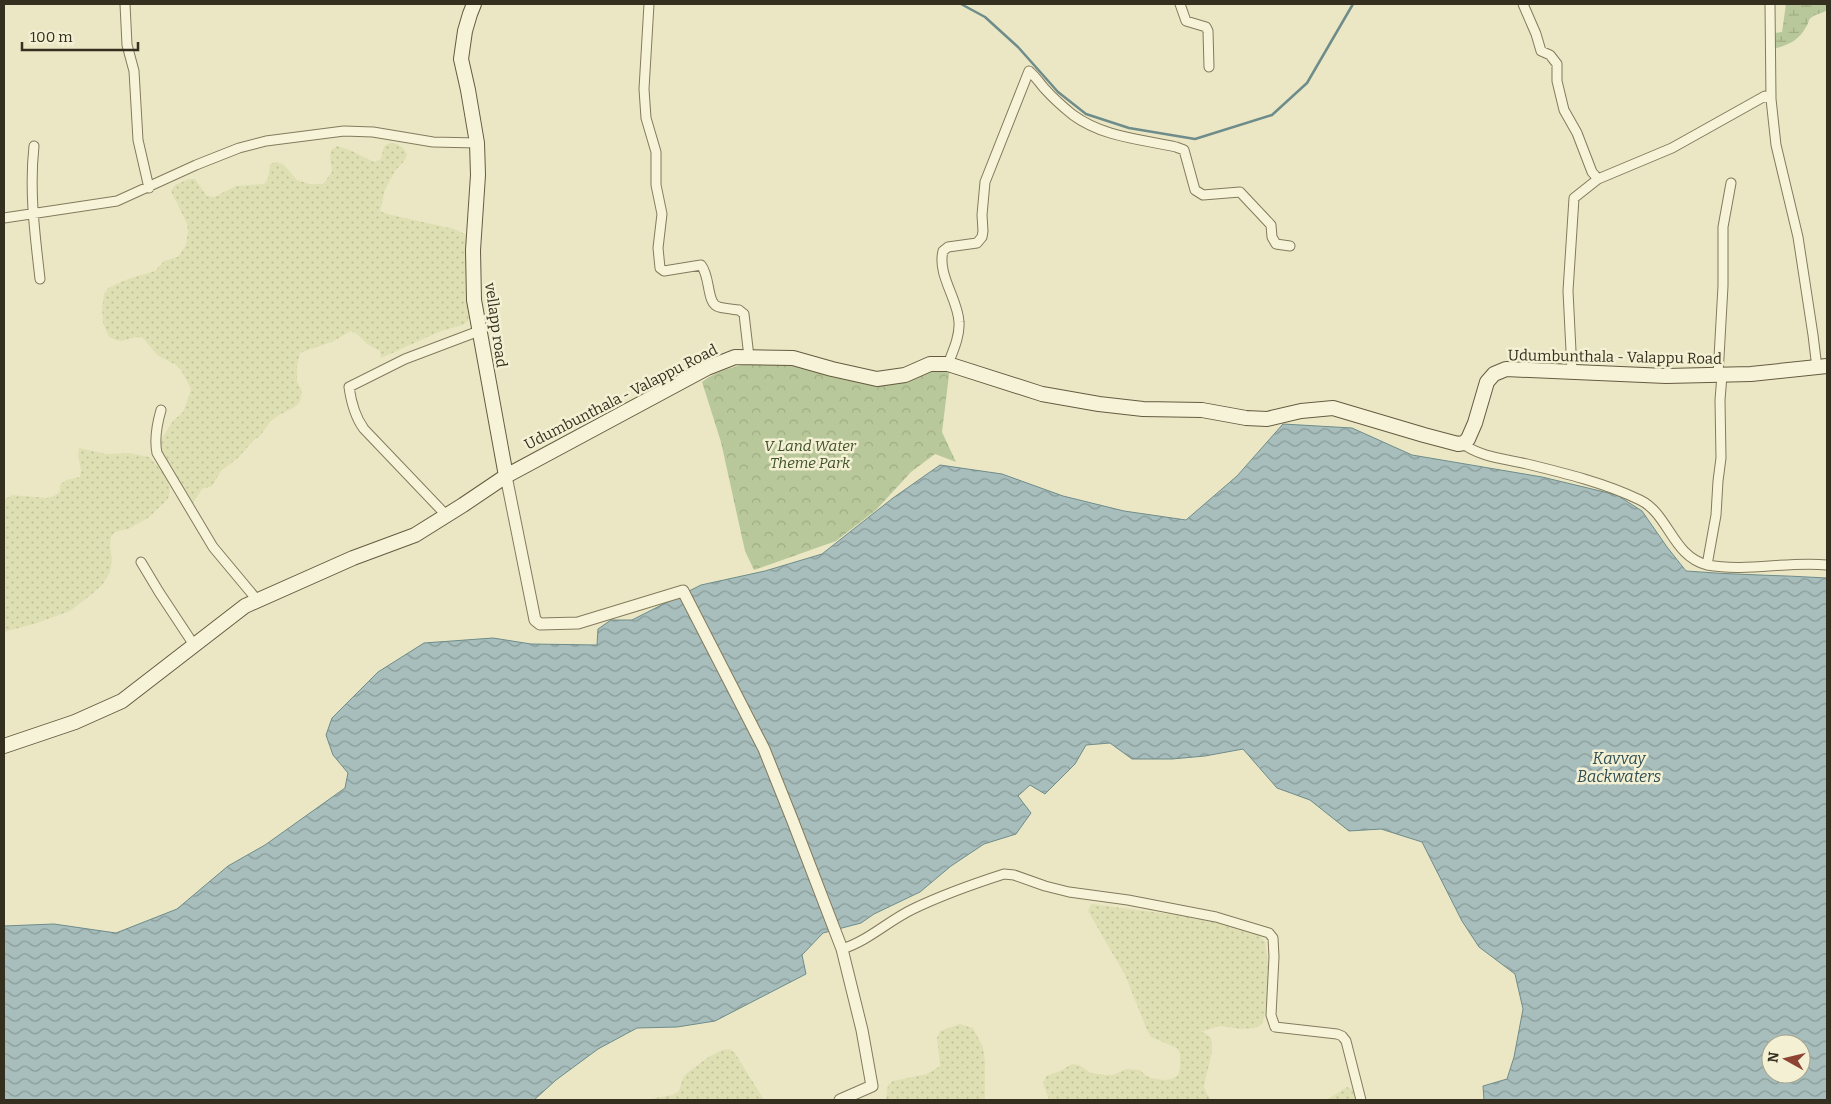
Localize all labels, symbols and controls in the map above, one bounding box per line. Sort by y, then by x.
scale bar [22,20,139,52]
text: 100 m [30,28,73,46]
street label: vellapp road [481,280,511,369]
street label: Udumbunthala - Valappu Road [522,340,721,454]
street label: Udumbunthala - Valappu Road [1508,346,1722,368]
park label: V Land Water Theme Park [764,437,857,472]
water label: Kavvay Backwaters [1577,749,1661,786]
north arrow [1761,1034,1811,1084]
text: N [1764,1051,1783,1064]

